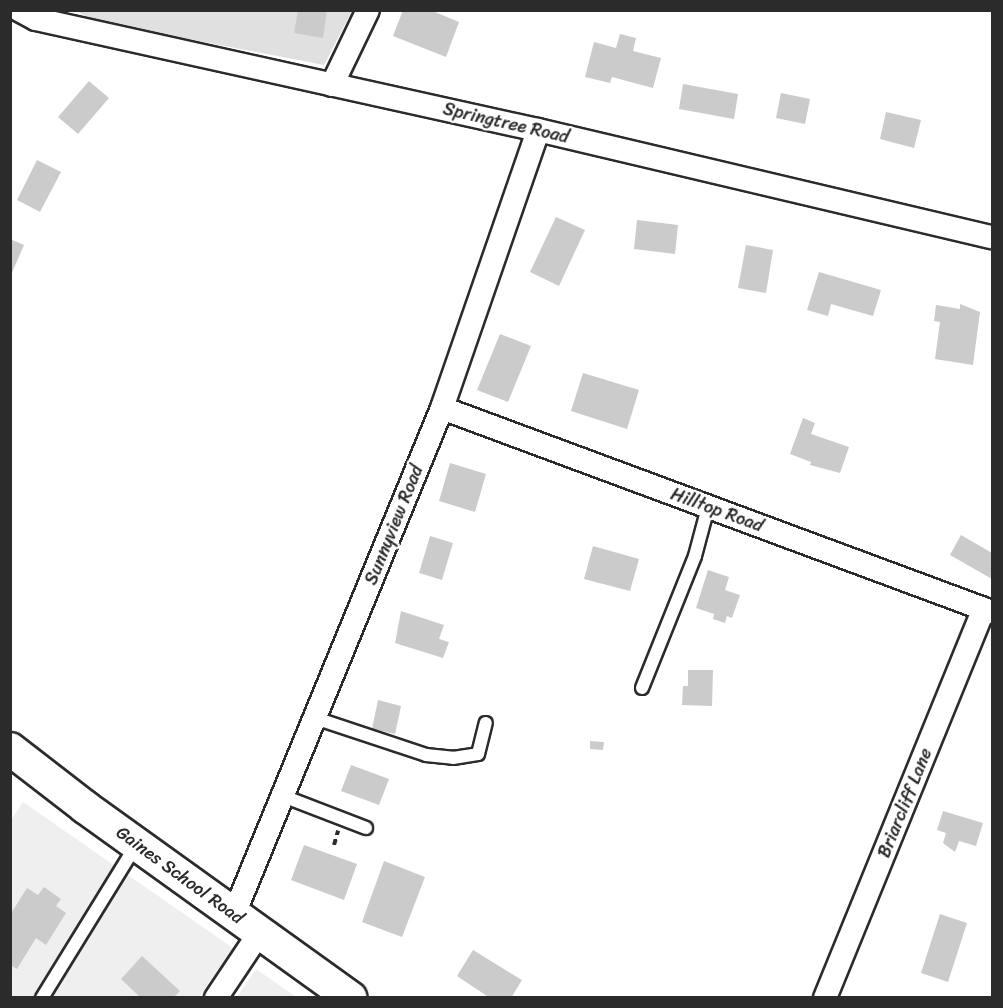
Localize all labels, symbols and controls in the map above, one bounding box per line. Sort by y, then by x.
street label: Springtree Road [441,98,571,148]
street label: Sunnyview Road [360,462,428,588]
street label: Hilltop Road [668,483,766,537]
street label: Briarcliff Lane [873,745,937,861]
street label: Gaines School Road [112,821,248,929]

